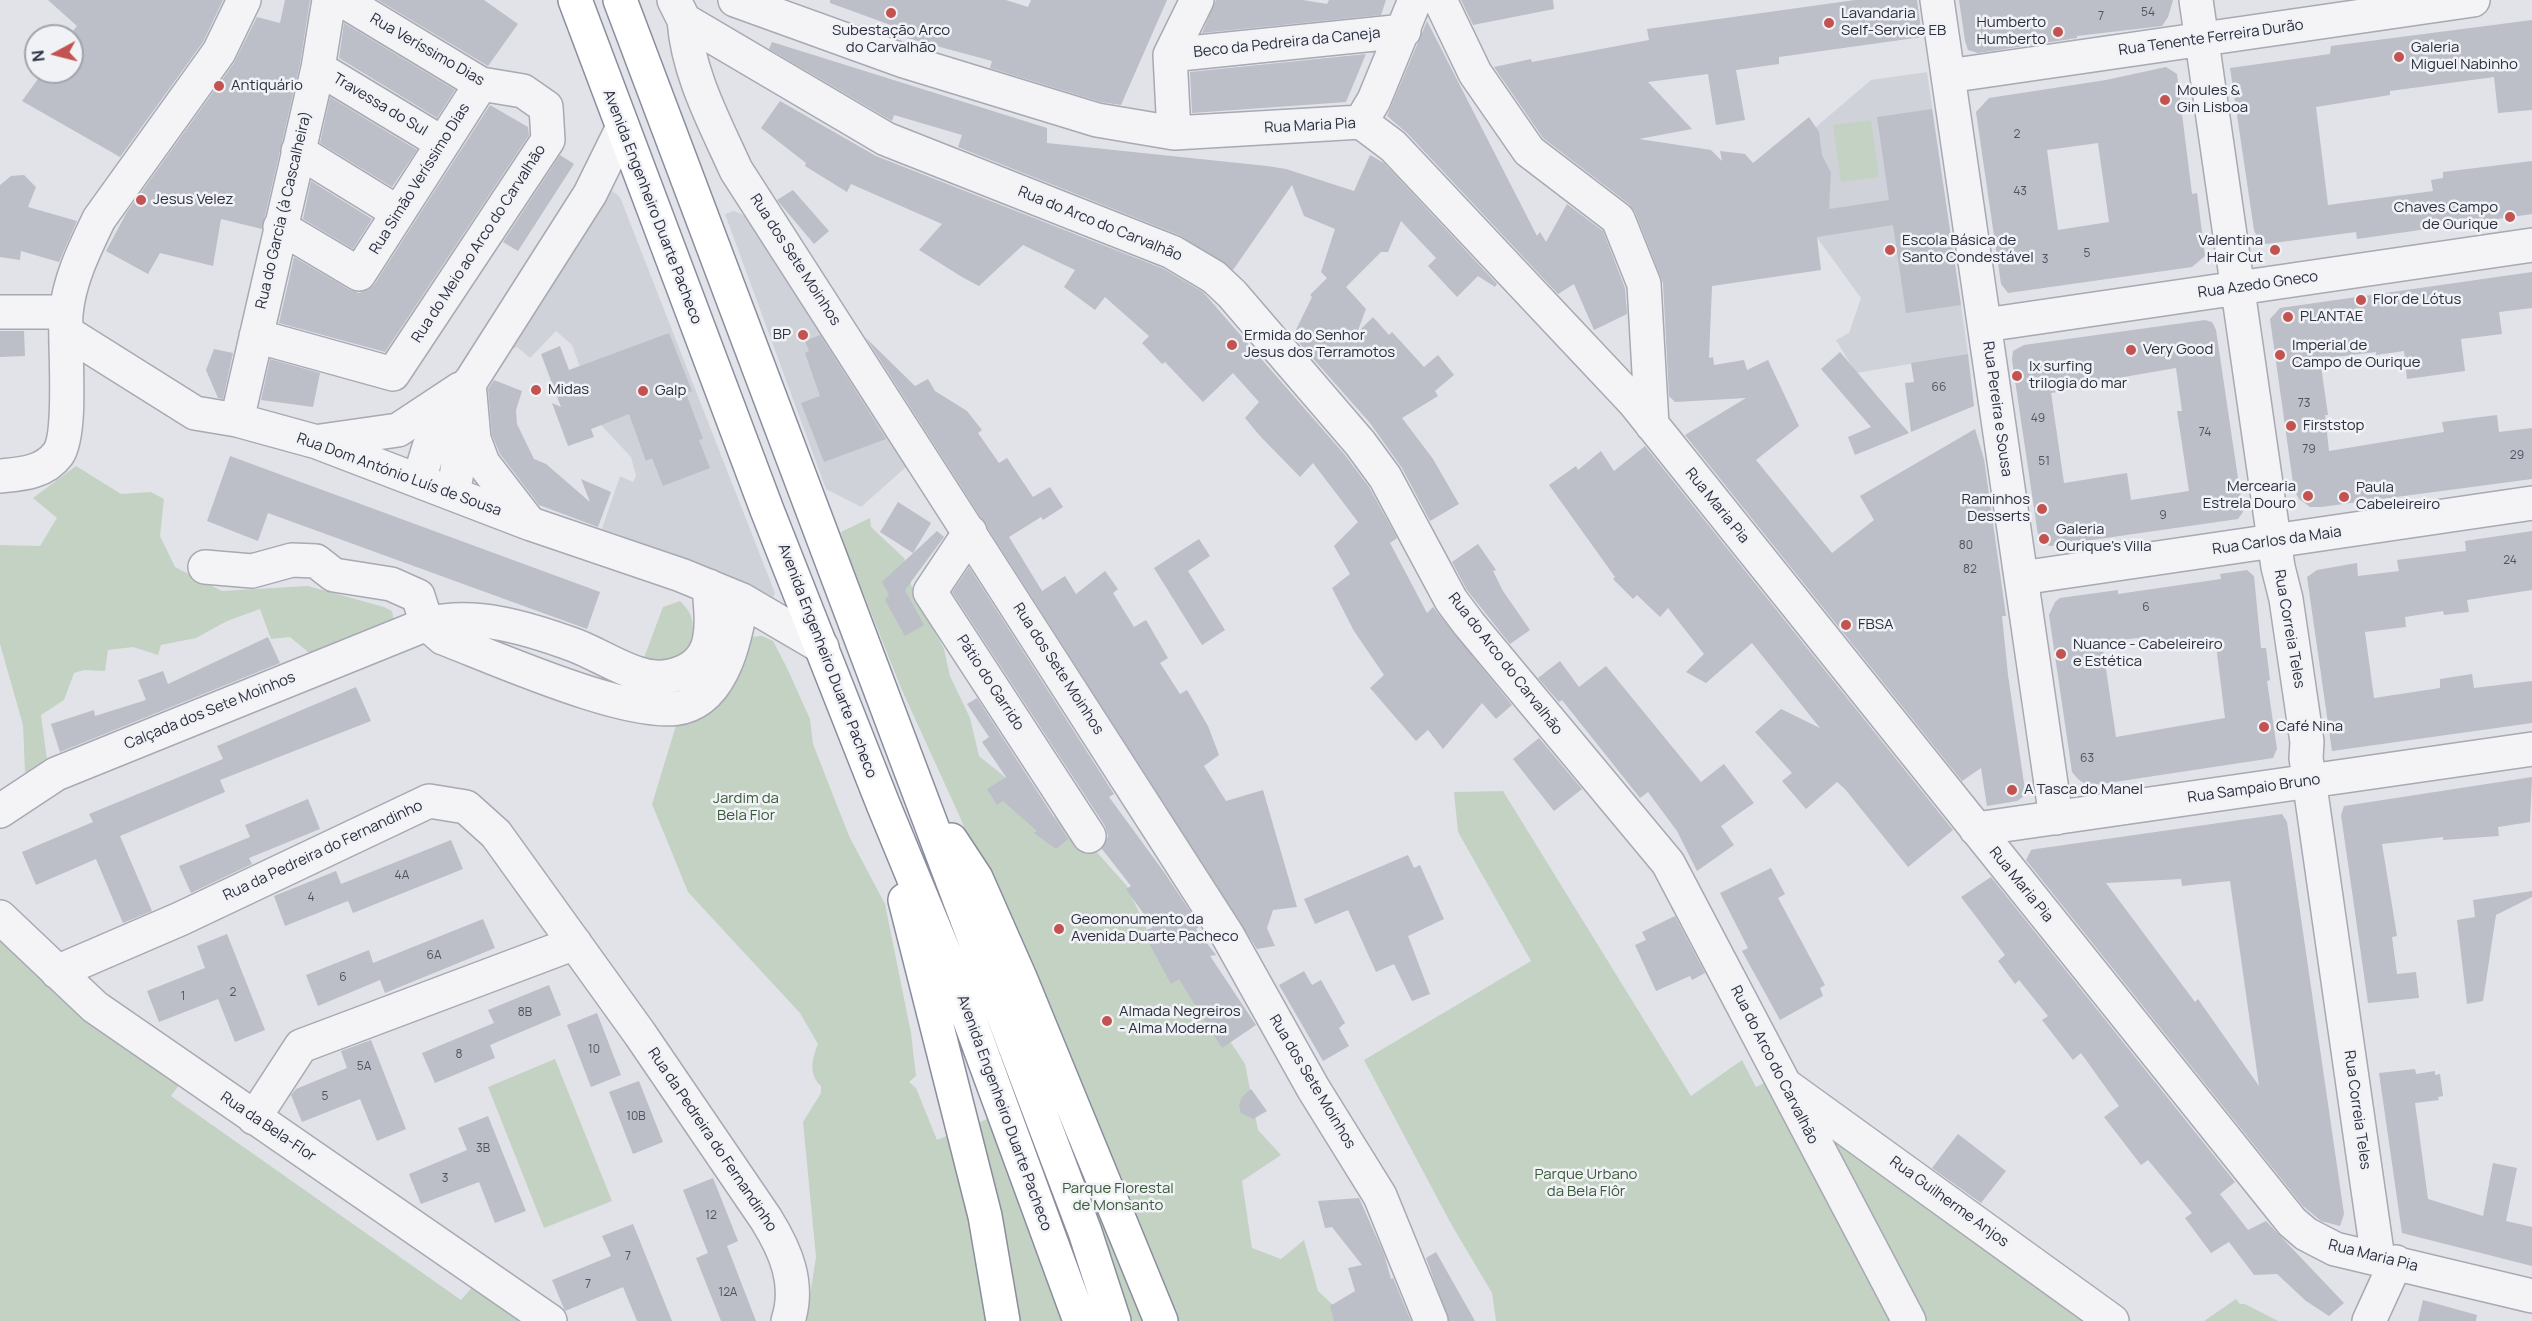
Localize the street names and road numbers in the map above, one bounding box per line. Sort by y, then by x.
street label: Rua Veríssimo Dias [367,10,487,90]
street label: Rua Tenente Ferreira Durão [2117,16,2305,60]
street label: Beco da Pedreira da Caneja [1193,24,1381,62]
street label: Travessa do Sul [330,70,430,140]
street label: Avenida Engenheiro Duarte Pacheco [599,87,705,327]
street label: Rua Simão Veríssimo Dias [366,100,474,258]
street label: Rua do Garcia (à Cascalheira) [252,109,316,311]
street label: Rua Maria Pia [1264,115,1356,137]
street label: Rua do Meio ao Arco do Carvalhão [408,142,550,346]
street label: Rua do Arco do Carvalhão [1015,183,1185,265]
street label: Rua dos Sete Moinhos [746,191,844,329]
street label: Rua Azedo Gneco [2197,268,2319,302]
street label: Rua Pereira e Sousa [1979,340,2015,478]
street label: Rua Dom António Luís de Sousa [294,430,504,520]
street label: Rua Maria Pia [1681,465,1753,547]
street label: Rua Carlos da Maia [2211,523,2343,559]
street label: Avenida Engenheiro Duarte Pacheco [774,541,880,781]
street label: Rua Correia Teles [2270,568,2308,690]
street label: Rua do Arco do Carvalhão [1444,589,1566,739]
street label: Rua dos Sete Moinhos [1009,600,1107,738]
street label: Pátio do Garrido [952,632,1028,734]
street label: Calçada dos Sete Moinhos [122,668,298,754]
street label: Rua Sampaio Bruno [2186,771,2322,807]
street label: Rua da Pedreira do Fernandinho [220,797,426,905]
street label: Rua Maria Pia [1985,844,2057,926]
street label: Rua do Arco do Carvalhão [1726,983,1822,1147]
street label: Avenida Engenheiro Duarte Pacheco [953,993,1055,1233]
street label: Rua dos Sete Moinhos [1265,1012,1359,1152]
street label: Rua da Pedreira do Fernandinho [644,1045,780,1235]
street label: Rua Correia Teles [2340,1049,2374,1171]
street label: Rua da Bela-Flor [217,1088,319,1166]
street label: Rua Guilherme Anjos [1886,1153,2012,1251]
street label: Rua Maria Pia [2326,1236,2420,1276]

